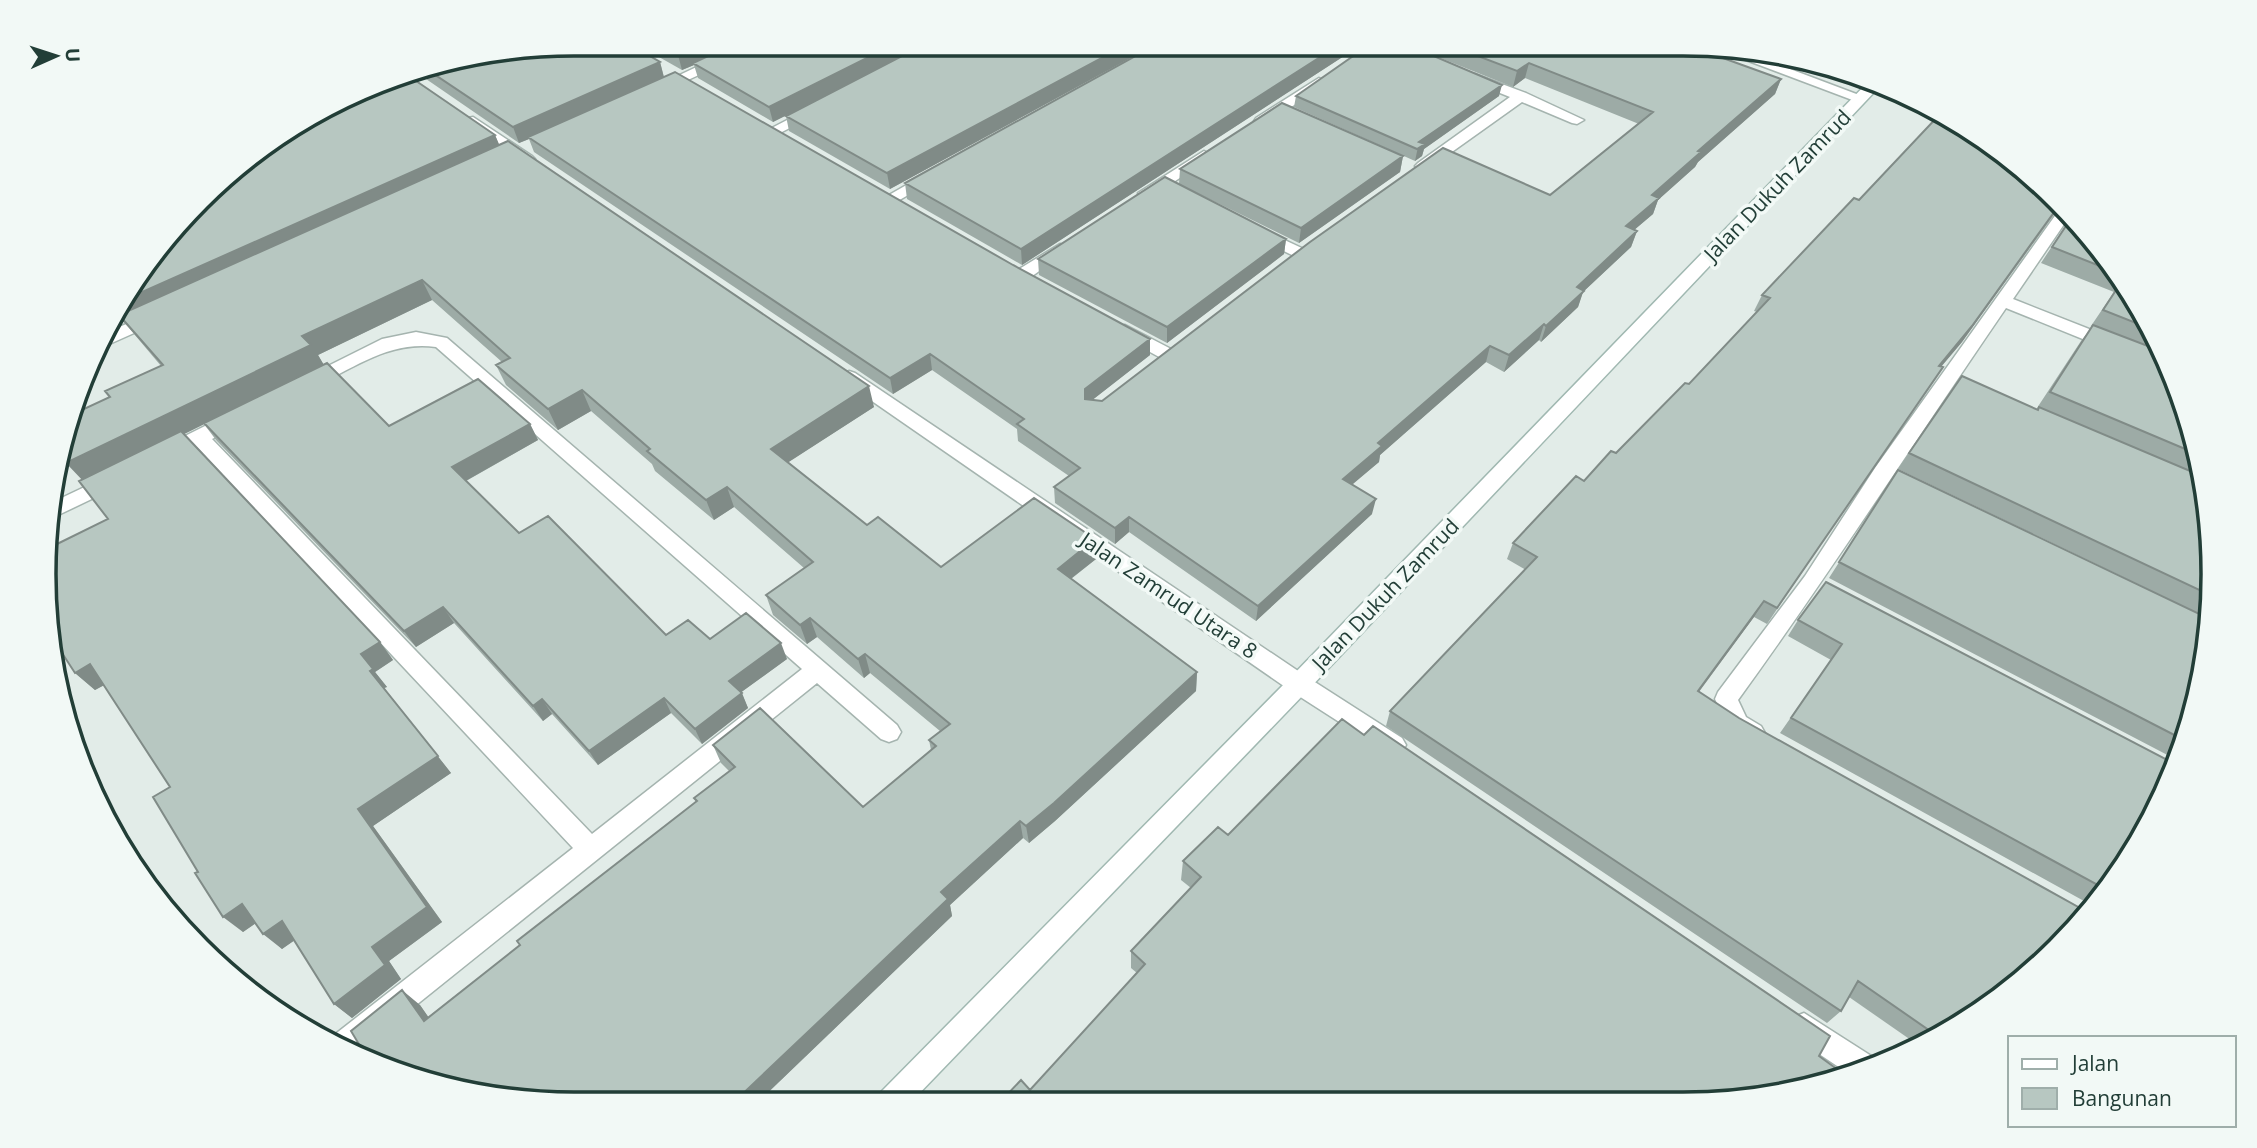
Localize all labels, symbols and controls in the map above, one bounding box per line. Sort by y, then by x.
north arrow [21,21,91,91]
text: U [60,47,86,63]
street label: Jalan Dukuh Zamrud [1696,103,1857,268]
street label: Jalan Dukuh Zamrud [1304,512,1465,677]
street label: Jalan Zamrud Utara 8 [1073,524,1263,665]
legend [2008,1036,2236,1127]
text: Jalan [2070,1049,2119,1077]
text: Bangunan [2072,1084,2172,1112]

